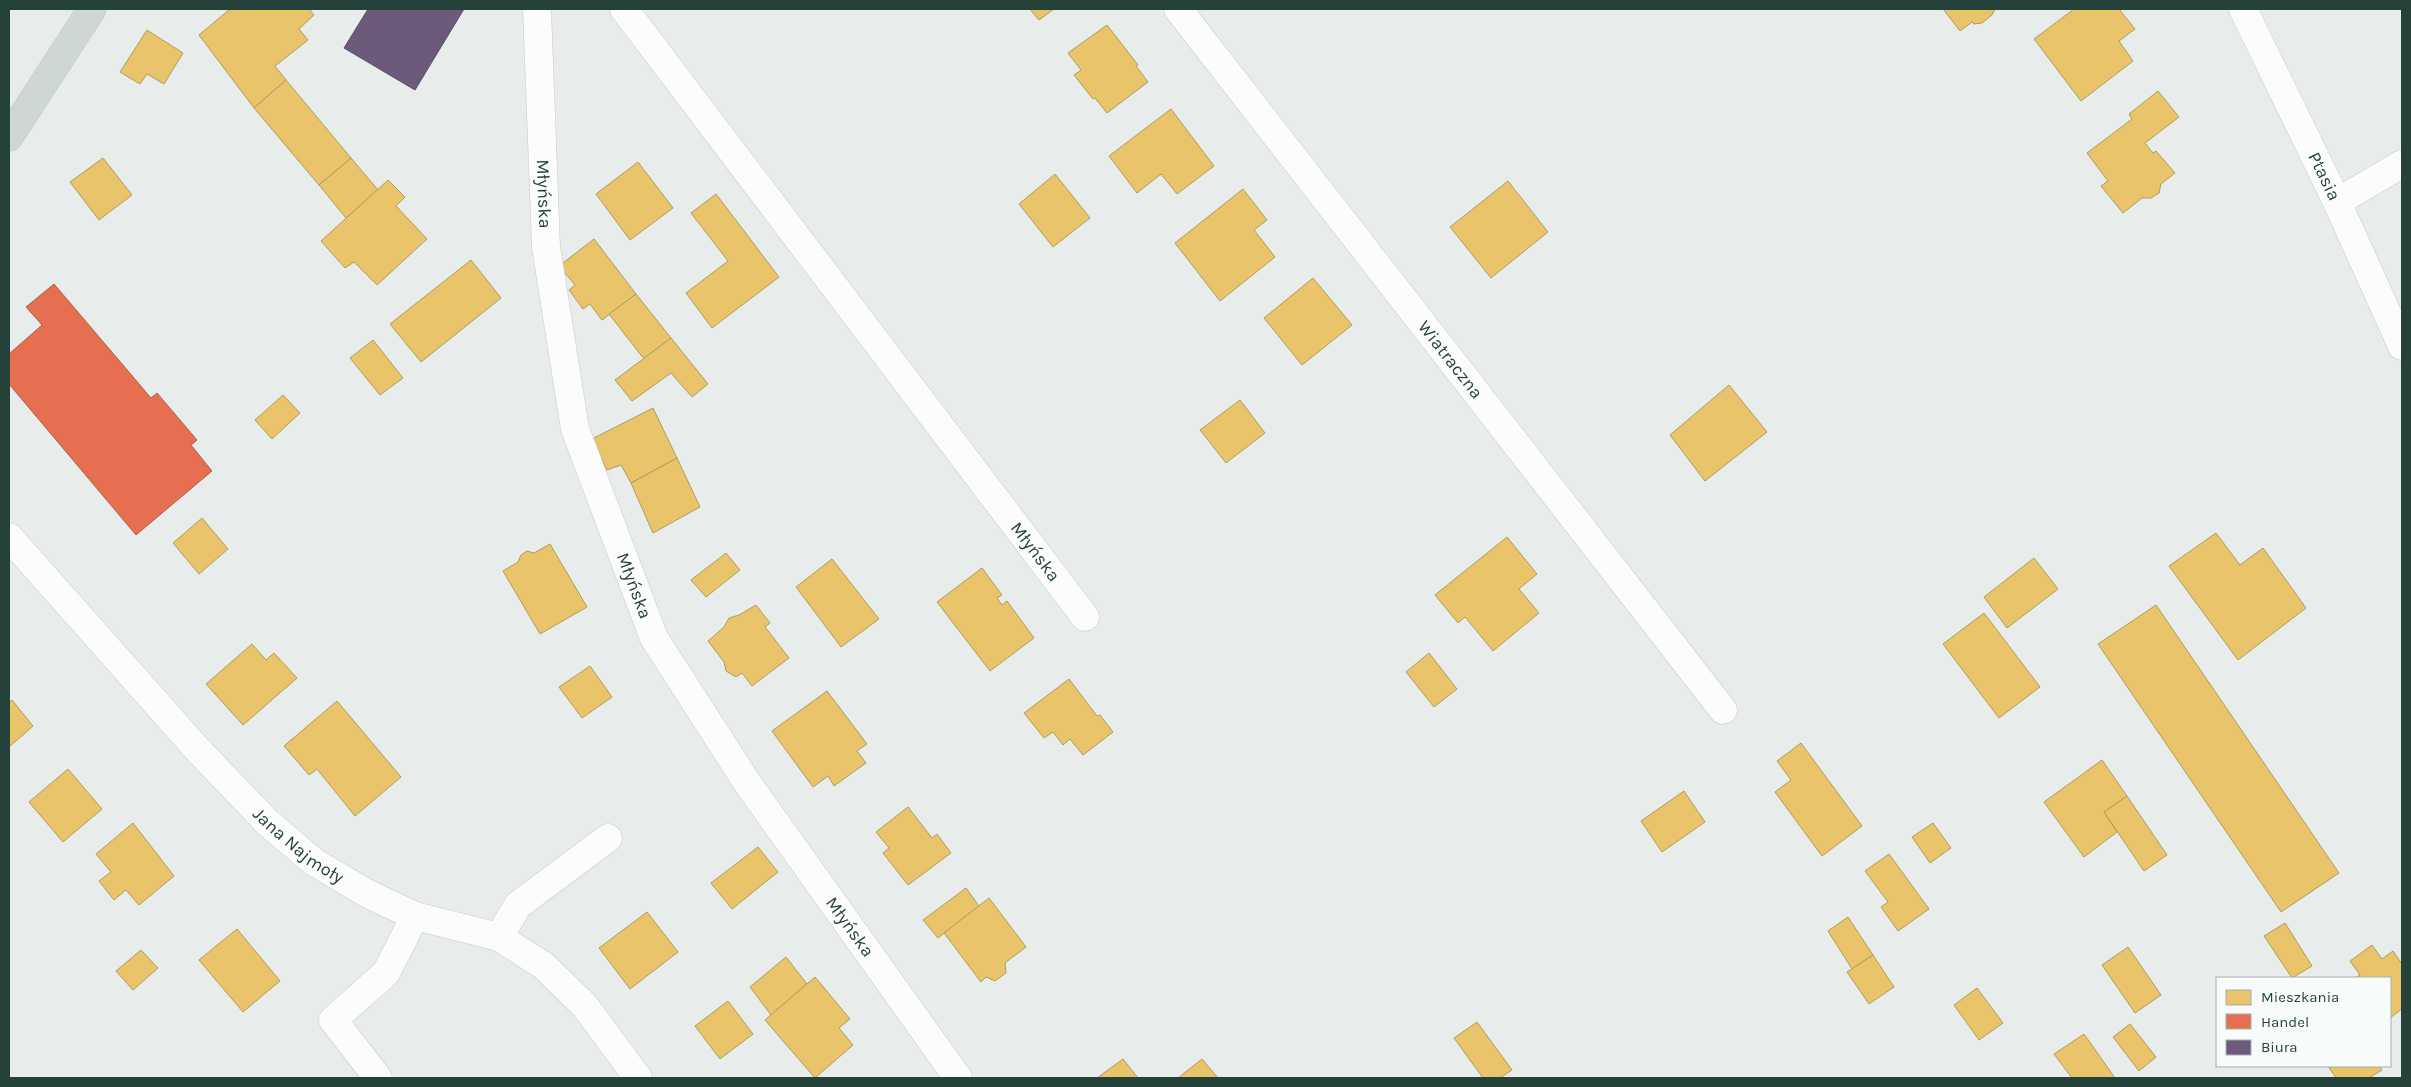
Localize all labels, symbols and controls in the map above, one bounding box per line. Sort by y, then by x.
street label: Ptasia [2303,148,2346,204]
street label: Młyńska [532,159,556,229]
street label: Wiatraczna [1413,316,1488,403]
street label: Młyńska [1006,517,1065,586]
street label: Młyńska [612,550,657,622]
street label: Jana Najmoły [248,803,348,889]
street label: Młyńska [821,892,879,961]
legend [2216,977,2391,1067]
text: Mieszkania [2261,988,2339,1006]
text: Handel [2261,1013,2309,1031]
text: Biura [2261,1038,2298,1056]

